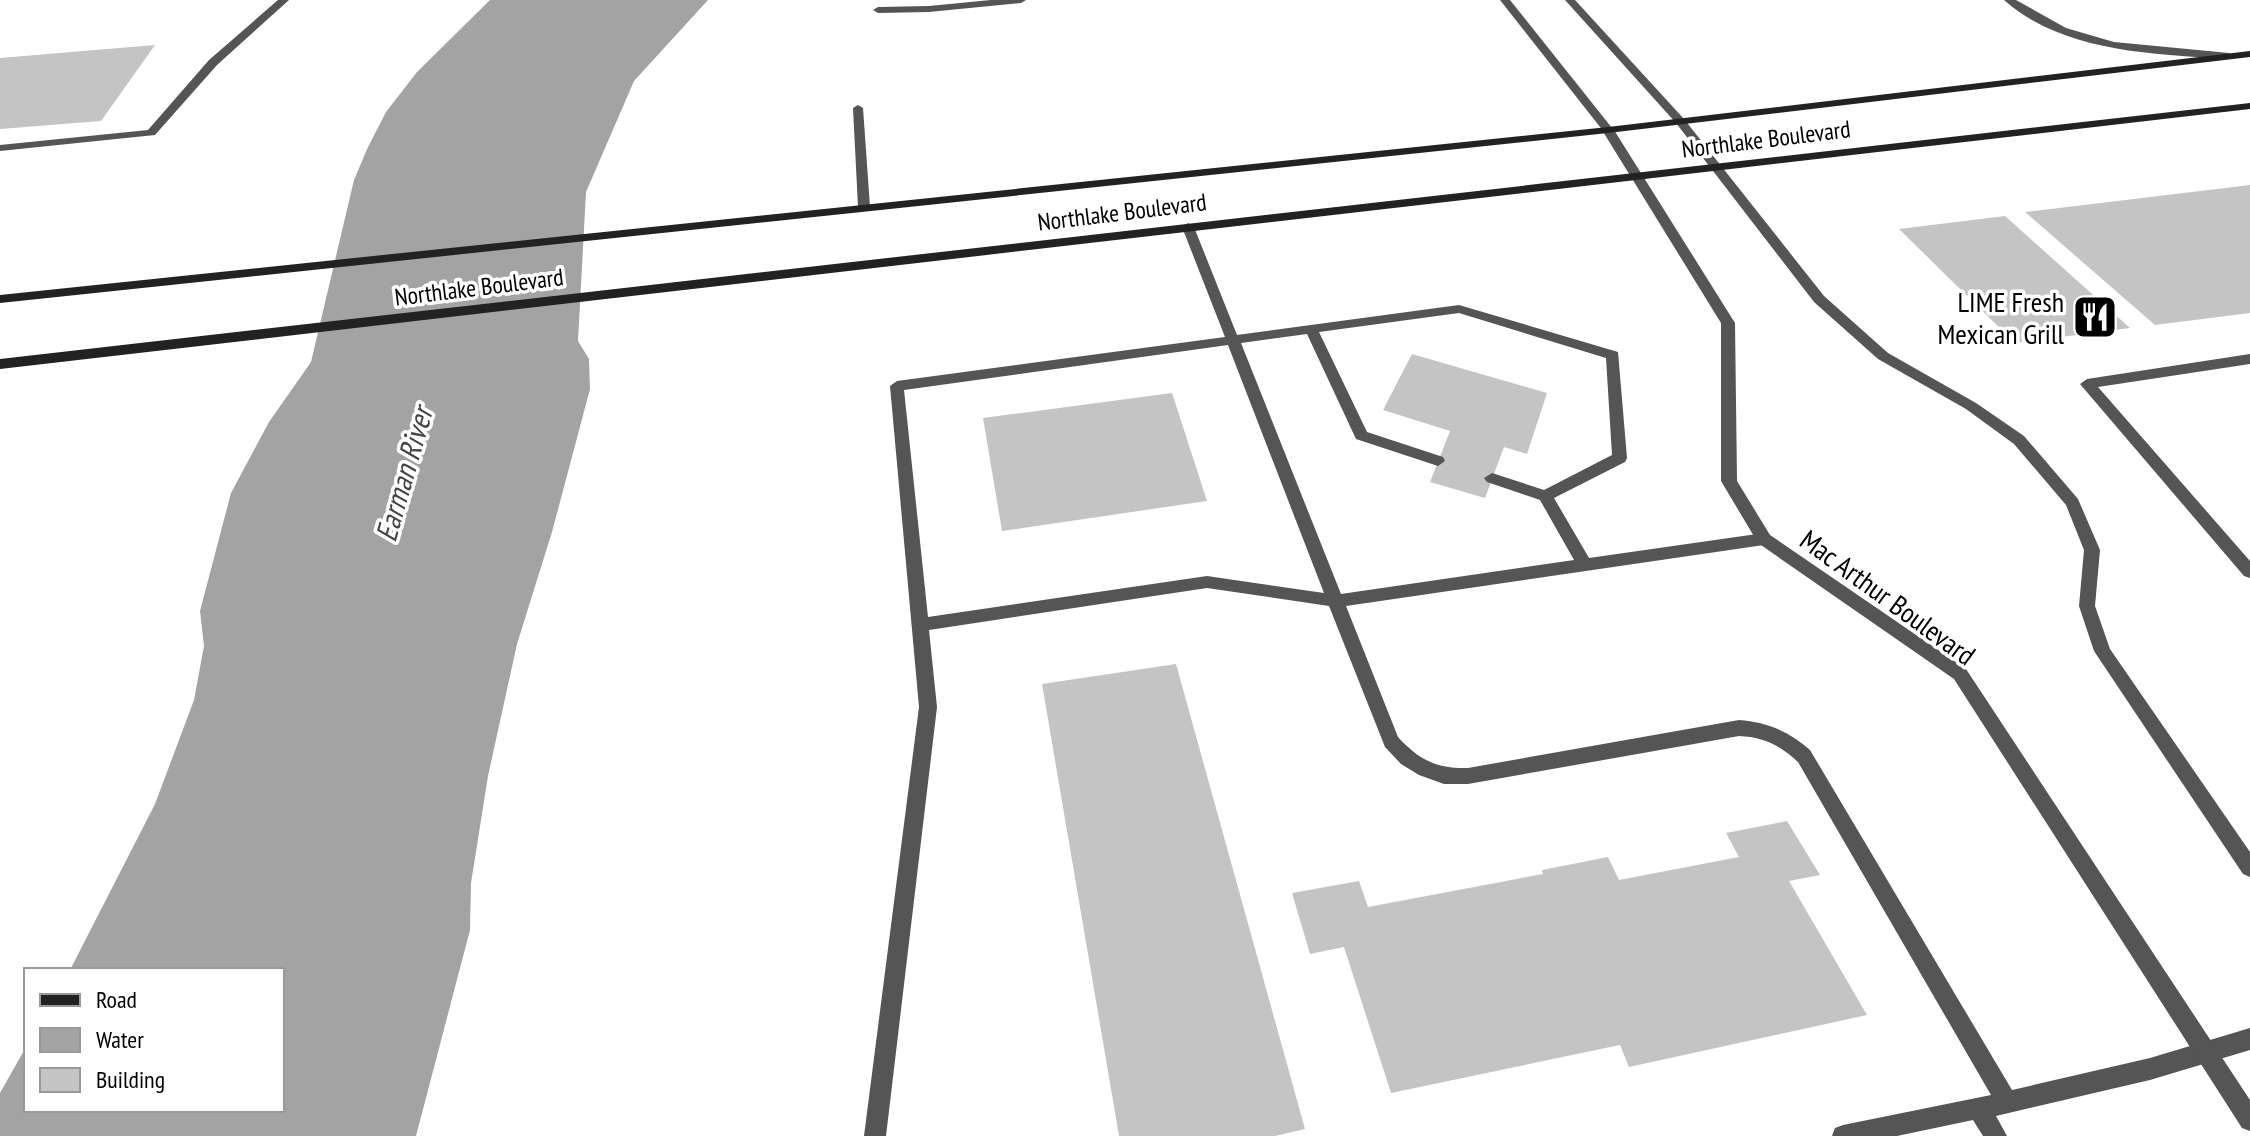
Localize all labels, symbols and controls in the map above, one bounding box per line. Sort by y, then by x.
street label: Northlake Boulevard [1680,113,1852,165]
street label: Northlake Boulevard [1036,186,1208,238]
street label: Northlake Boulevard [393,261,565,313]
place label: LIME Fresh Mexican Grill [1938,283,2064,352]
restaurant icon: LIME Fresh Mexican Grill [2071,293,2119,341]
water label: Earman River [365,399,442,545]
street label: Mac Arthur Boulevard [1793,521,1983,673]
legend [24,968,284,1112]
text: Road [96,984,137,1015]
text: Water [96,1024,144,1055]
text: Building [96,1064,165,1095]

